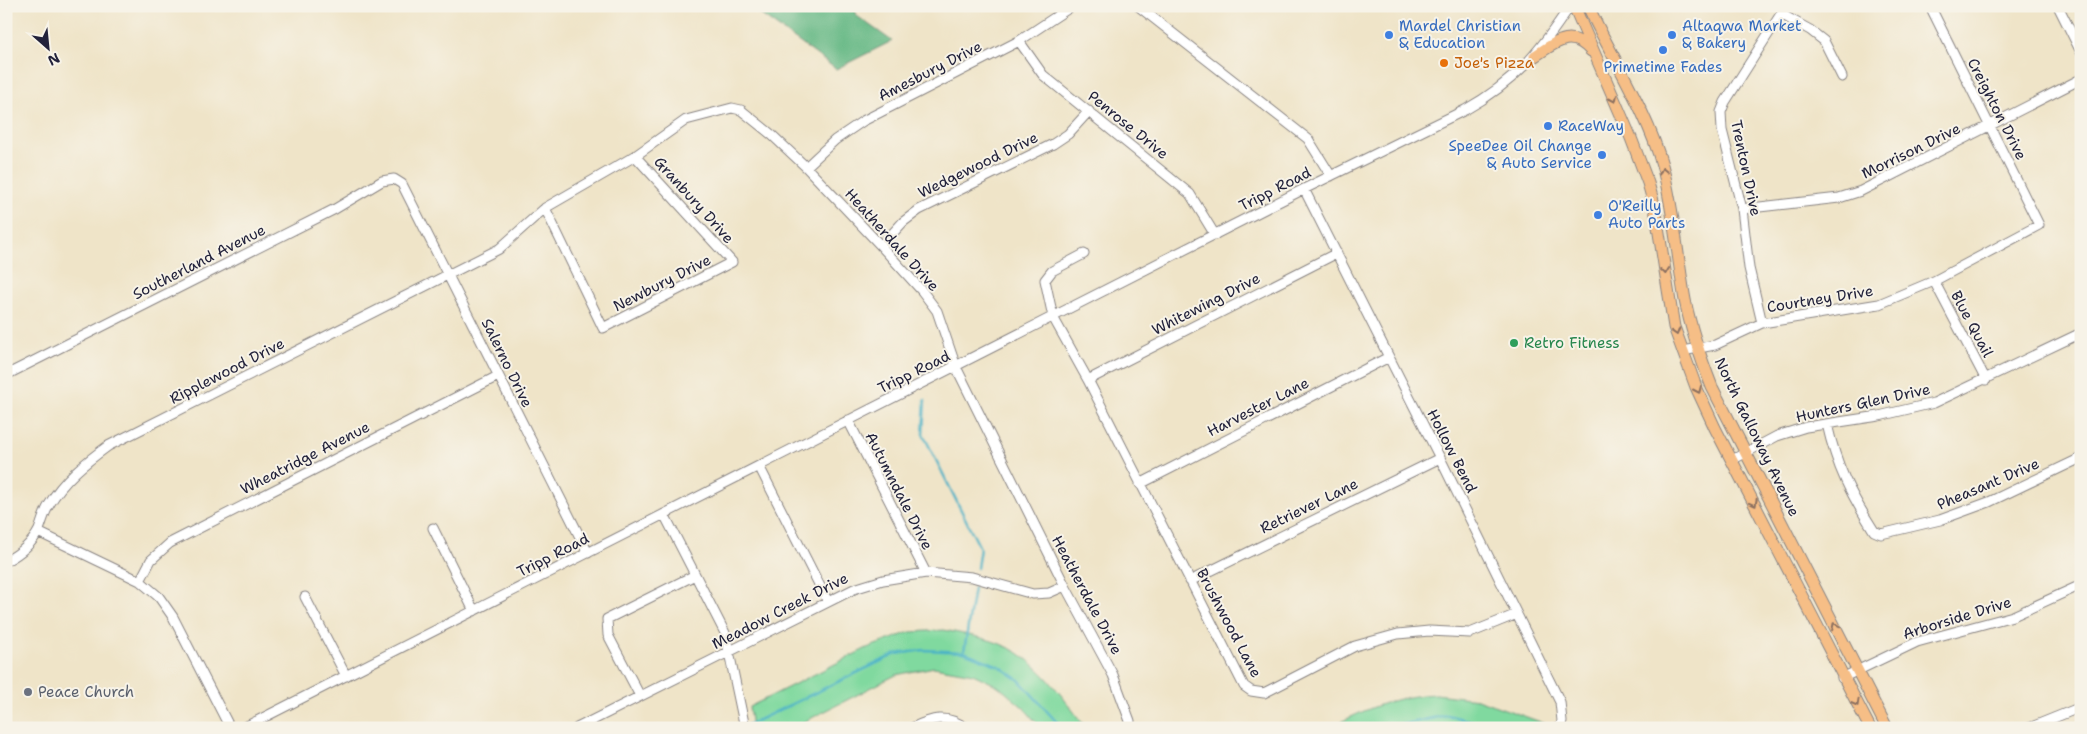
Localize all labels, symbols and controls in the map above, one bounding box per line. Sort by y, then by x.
place label: Mardel Christian & Education [1399,16,1521,53]
place label: Altaqwa Market & Bakery [1682,16,1802,53]
north arrow [22,22,72,72]
marker: Mardel Christian & Education [1383,29,1395,41]
marker: Altaqwa Market & Bakery [1666,29,1678,41]
street label: Amesbury Drive [875,36,985,106]
marker: Primetime Fades [1657,44,1669,56]
text: N [45,49,63,70]
place label: Joe's Pizza [1454,53,1535,73]
street label: Creighton Drive [1963,55,2031,163]
marker: Joe's Pizza [1438,57,1450,69]
place label: Primetime Fades [1604,57,1722,77]
street label: Penrose Drive [1084,86,1172,164]
one-way arrow [1608,94,1618,103]
place label: RaceWay [1558,116,1624,136]
street label: Trenton Drive [1726,118,1766,218]
street label: Morrison Drive [1858,118,1964,184]
marker: RaceWay [1542,120,1554,132]
street label: Wedgewood Drive [915,127,1041,203]
place label: SpeeDee Oil Change & Auto Service [1449,136,1592,173]
marker: SpeeDee Oil Change & Auto Service [1596,149,1608,161]
street label: Granbury Drive [650,152,738,248]
street label: Tripp Road [1236,162,1315,216]
one-way arrow [1658,167,1669,176]
street label: Heatherdale Drive [840,184,944,296]
place label: O'Reilly Auto Parts [1608,196,1685,233]
marker: O'Reilly Auto Parts [1592,209,1604,221]
street label: Southerland Avenue [129,220,269,304]
street label: Newbury Drive [610,250,714,316]
one-way arrow [1659,266,1669,275]
street label: Whitewing Drive [1149,268,1263,340]
street label: Courtney Drive [1765,281,1875,317]
street label: Blue Quail [1946,287,1998,361]
street label: Salerno Drive [477,315,537,411]
one-way arrow [1670,327,1680,335]
street label: Ripplewood Drive [166,333,288,409]
place label: Retro Fitness [1524,333,1620,353]
marker: Retro Fitness [1508,337,1520,349]
street label: Tripp Road [874,346,954,398]
street label: North Galloway Avenue [1710,354,1804,520]
street label: Harvester Lane [1204,373,1312,441]
street label: Hunters Glen Drive [1794,379,1932,427]
one-way arrow [1691,385,1702,394]
street label: Hollow Bend [1422,406,1482,497]
street label: Wheatridge Avenue [237,417,373,499]
street label: Autumndale Drive [861,429,937,553]
street label: Pheasant Drive [1934,453,2042,515]
street label: Retriever Lane [1257,474,1361,538]
one-way arrow [1748,498,1758,507]
street label: Tripp Road [514,528,593,582]
street label: Heatherdale Drive [1047,532,1127,658]
street label: Brushwood Lane [1192,565,1266,681]
street label: Meadow Creek Drive [708,568,852,654]
street label: Arborside Drive [1900,592,2014,644]
one-way arrow [1831,623,1841,632]
place label: Peace Church [38,682,134,702]
marker: Peace Church [22,686,34,698]
one-way arrow [1850,697,1860,706]

